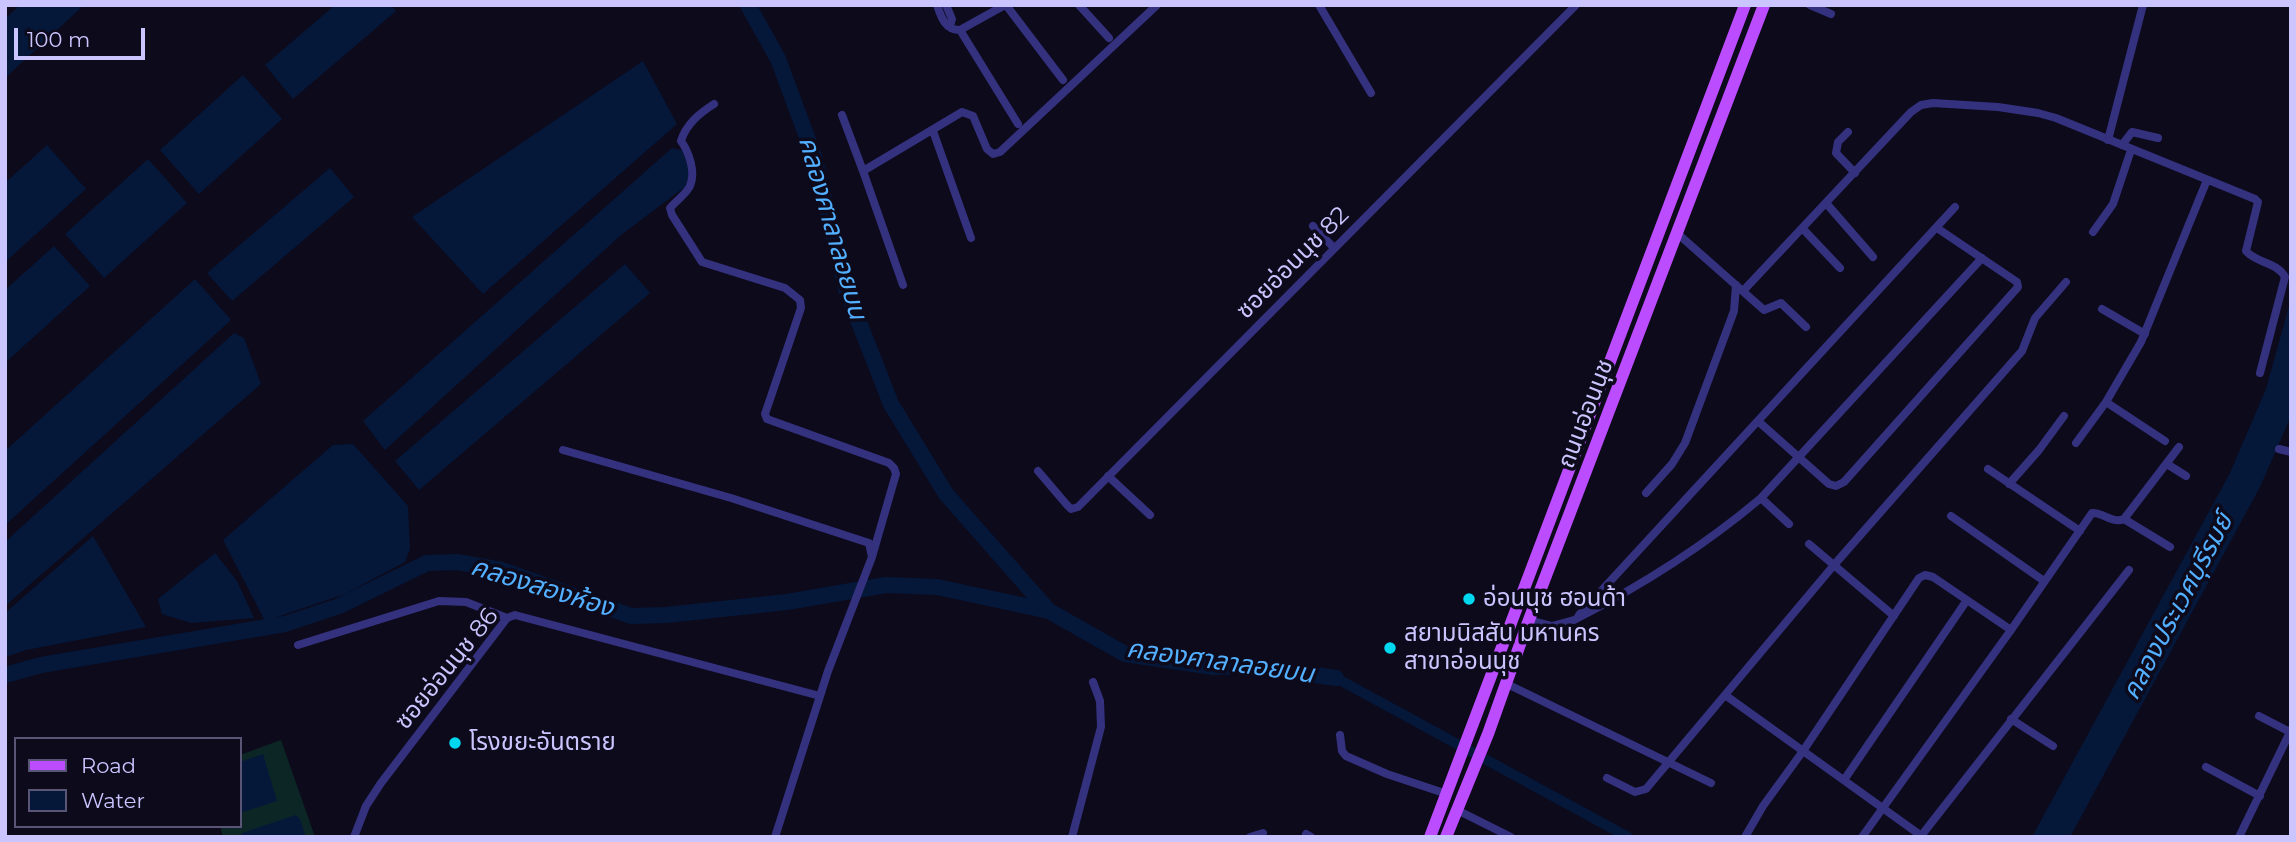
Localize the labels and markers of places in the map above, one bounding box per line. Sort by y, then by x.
place label: อ่อนนุช ฮอนด้า [1483,585,1626,613]
marker: อ่อนนุช ฮอนด้า [1461,591,1477,607]
place label: สยามนิสสัน มหานคร สาขาอ่อนนุช [1404,620,1599,676]
marker: สยามนิสสัน มหานคร สาขาอ่อนนุช [1382,640,1398,656]
place label: โรงขยะอันตราย [469,729,616,757]
marker: โรงขยะอันตราย [447,735,463,751]

